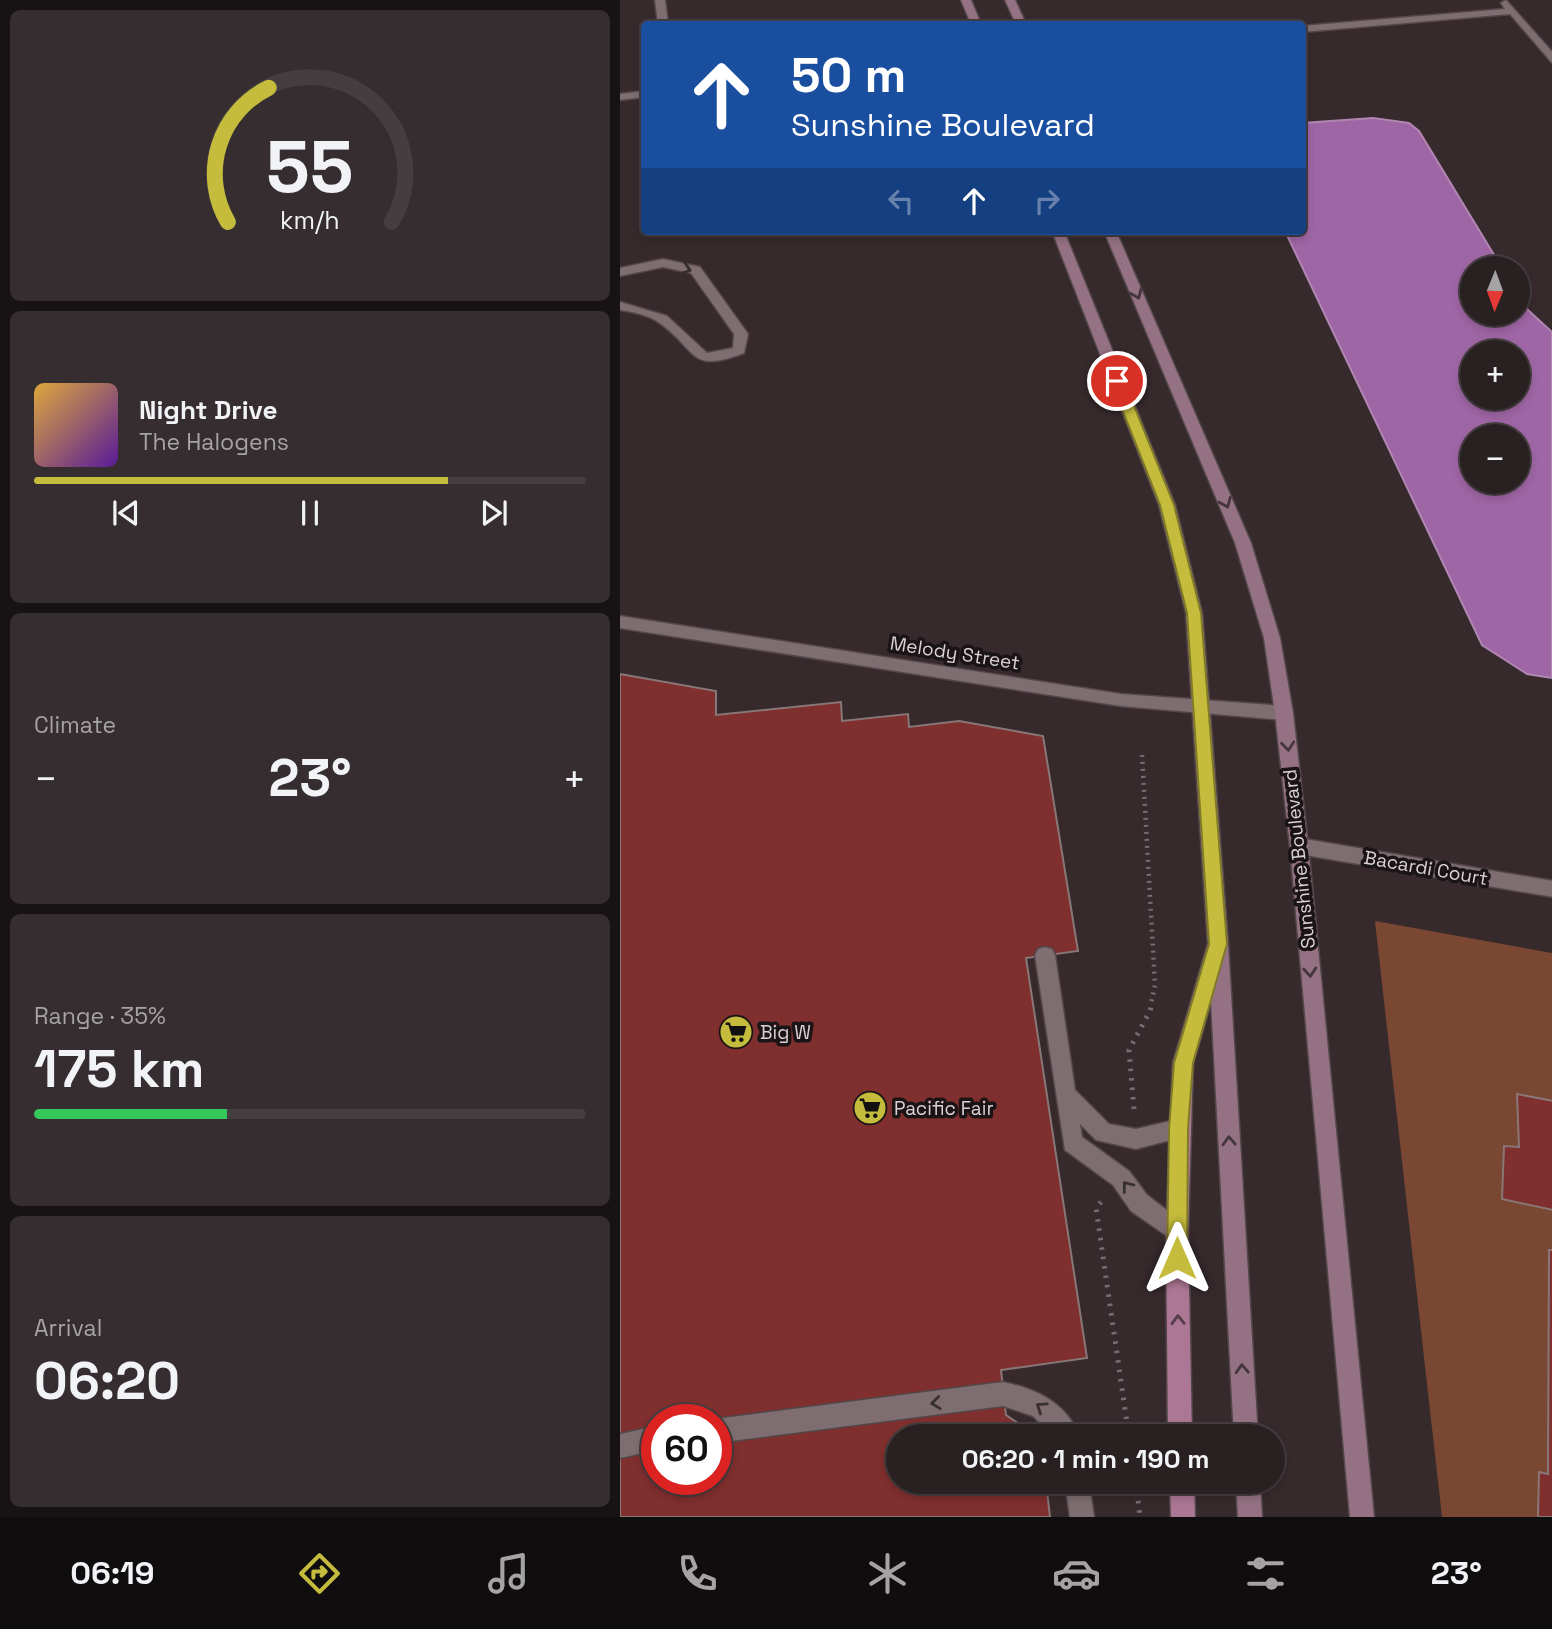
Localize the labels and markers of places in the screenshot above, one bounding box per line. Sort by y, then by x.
pin [1087,351,1147,411]
supermarket icon: Big W [717,1013,755,1051]
place label: Big W [760,1020,811,1045]
supermarket icon: Pacific Fair [851,1089,889,1127]
place label: Pacific Fair [894,1096,994,1121]

